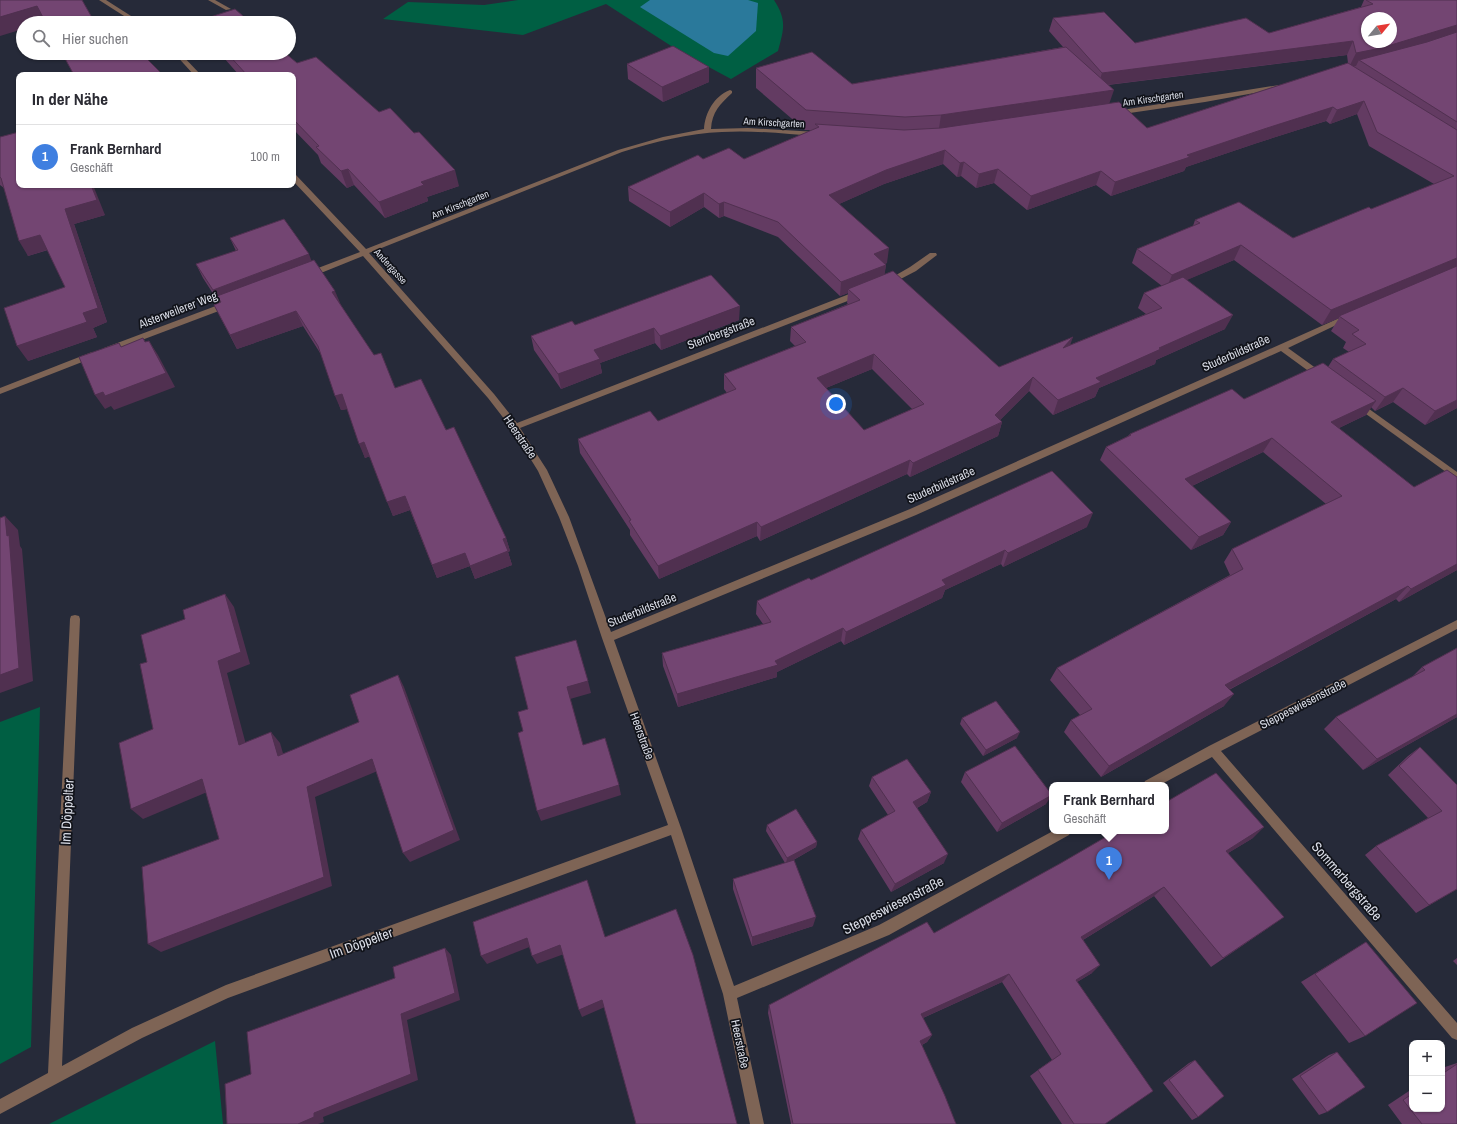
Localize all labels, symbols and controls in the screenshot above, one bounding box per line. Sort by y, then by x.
north arrow [1361,12,1397,48]
search box [16,16,296,60]
icon: search [30,27,52,49]
text: Hier suchen [62,28,128,49]
text: In der Nähe [32,87,108,110]
street label: Am Kirschgarten [1121,88,1184,109]
street label: Am Kirschgarten [742,114,805,131]
text: Frank Bernhard [70,138,162,159]
text: 1 [42,148,48,165]
text: 100 m [250,148,280,165]
text: Geschäft [70,159,113,176]
street label: Am Kirschgarten [429,187,491,222]
street label: Andergasse [370,245,410,287]
street label: Alsterweilerer Weg [135,287,220,333]
street label: Sternbergstraße [685,313,757,353]
street label: Studerbildstraße [1200,331,1272,375]
your location [826,394,846,414]
street label: Heerstraße [500,412,540,462]
street label: Studerbildstraße [905,463,977,507]
street label: Studerbildstraße [605,589,679,631]
street label: Steppeswiesenstraße [1257,675,1349,733]
street label: Heerstraße [626,710,658,762]
street label: Im Döppelter [56,779,78,845]
popup [1049,782,1169,834]
text: Frank Bernhard [1063,789,1155,810]
text: Geschäft [1063,810,1106,827]
street label: Sommerbergstraße [1308,838,1386,924]
pin: 1 [1096,847,1122,880]
street label: Steppeswiesenstraße [839,872,947,938]
street label: Im Döppelter [327,923,395,963]
street label: Heerstraße [727,1018,753,1070]
map controls [1409,1040,1445,1112]
button: + [1409,1040,1445,1076]
button: − [1409,1076,1445,1112]

